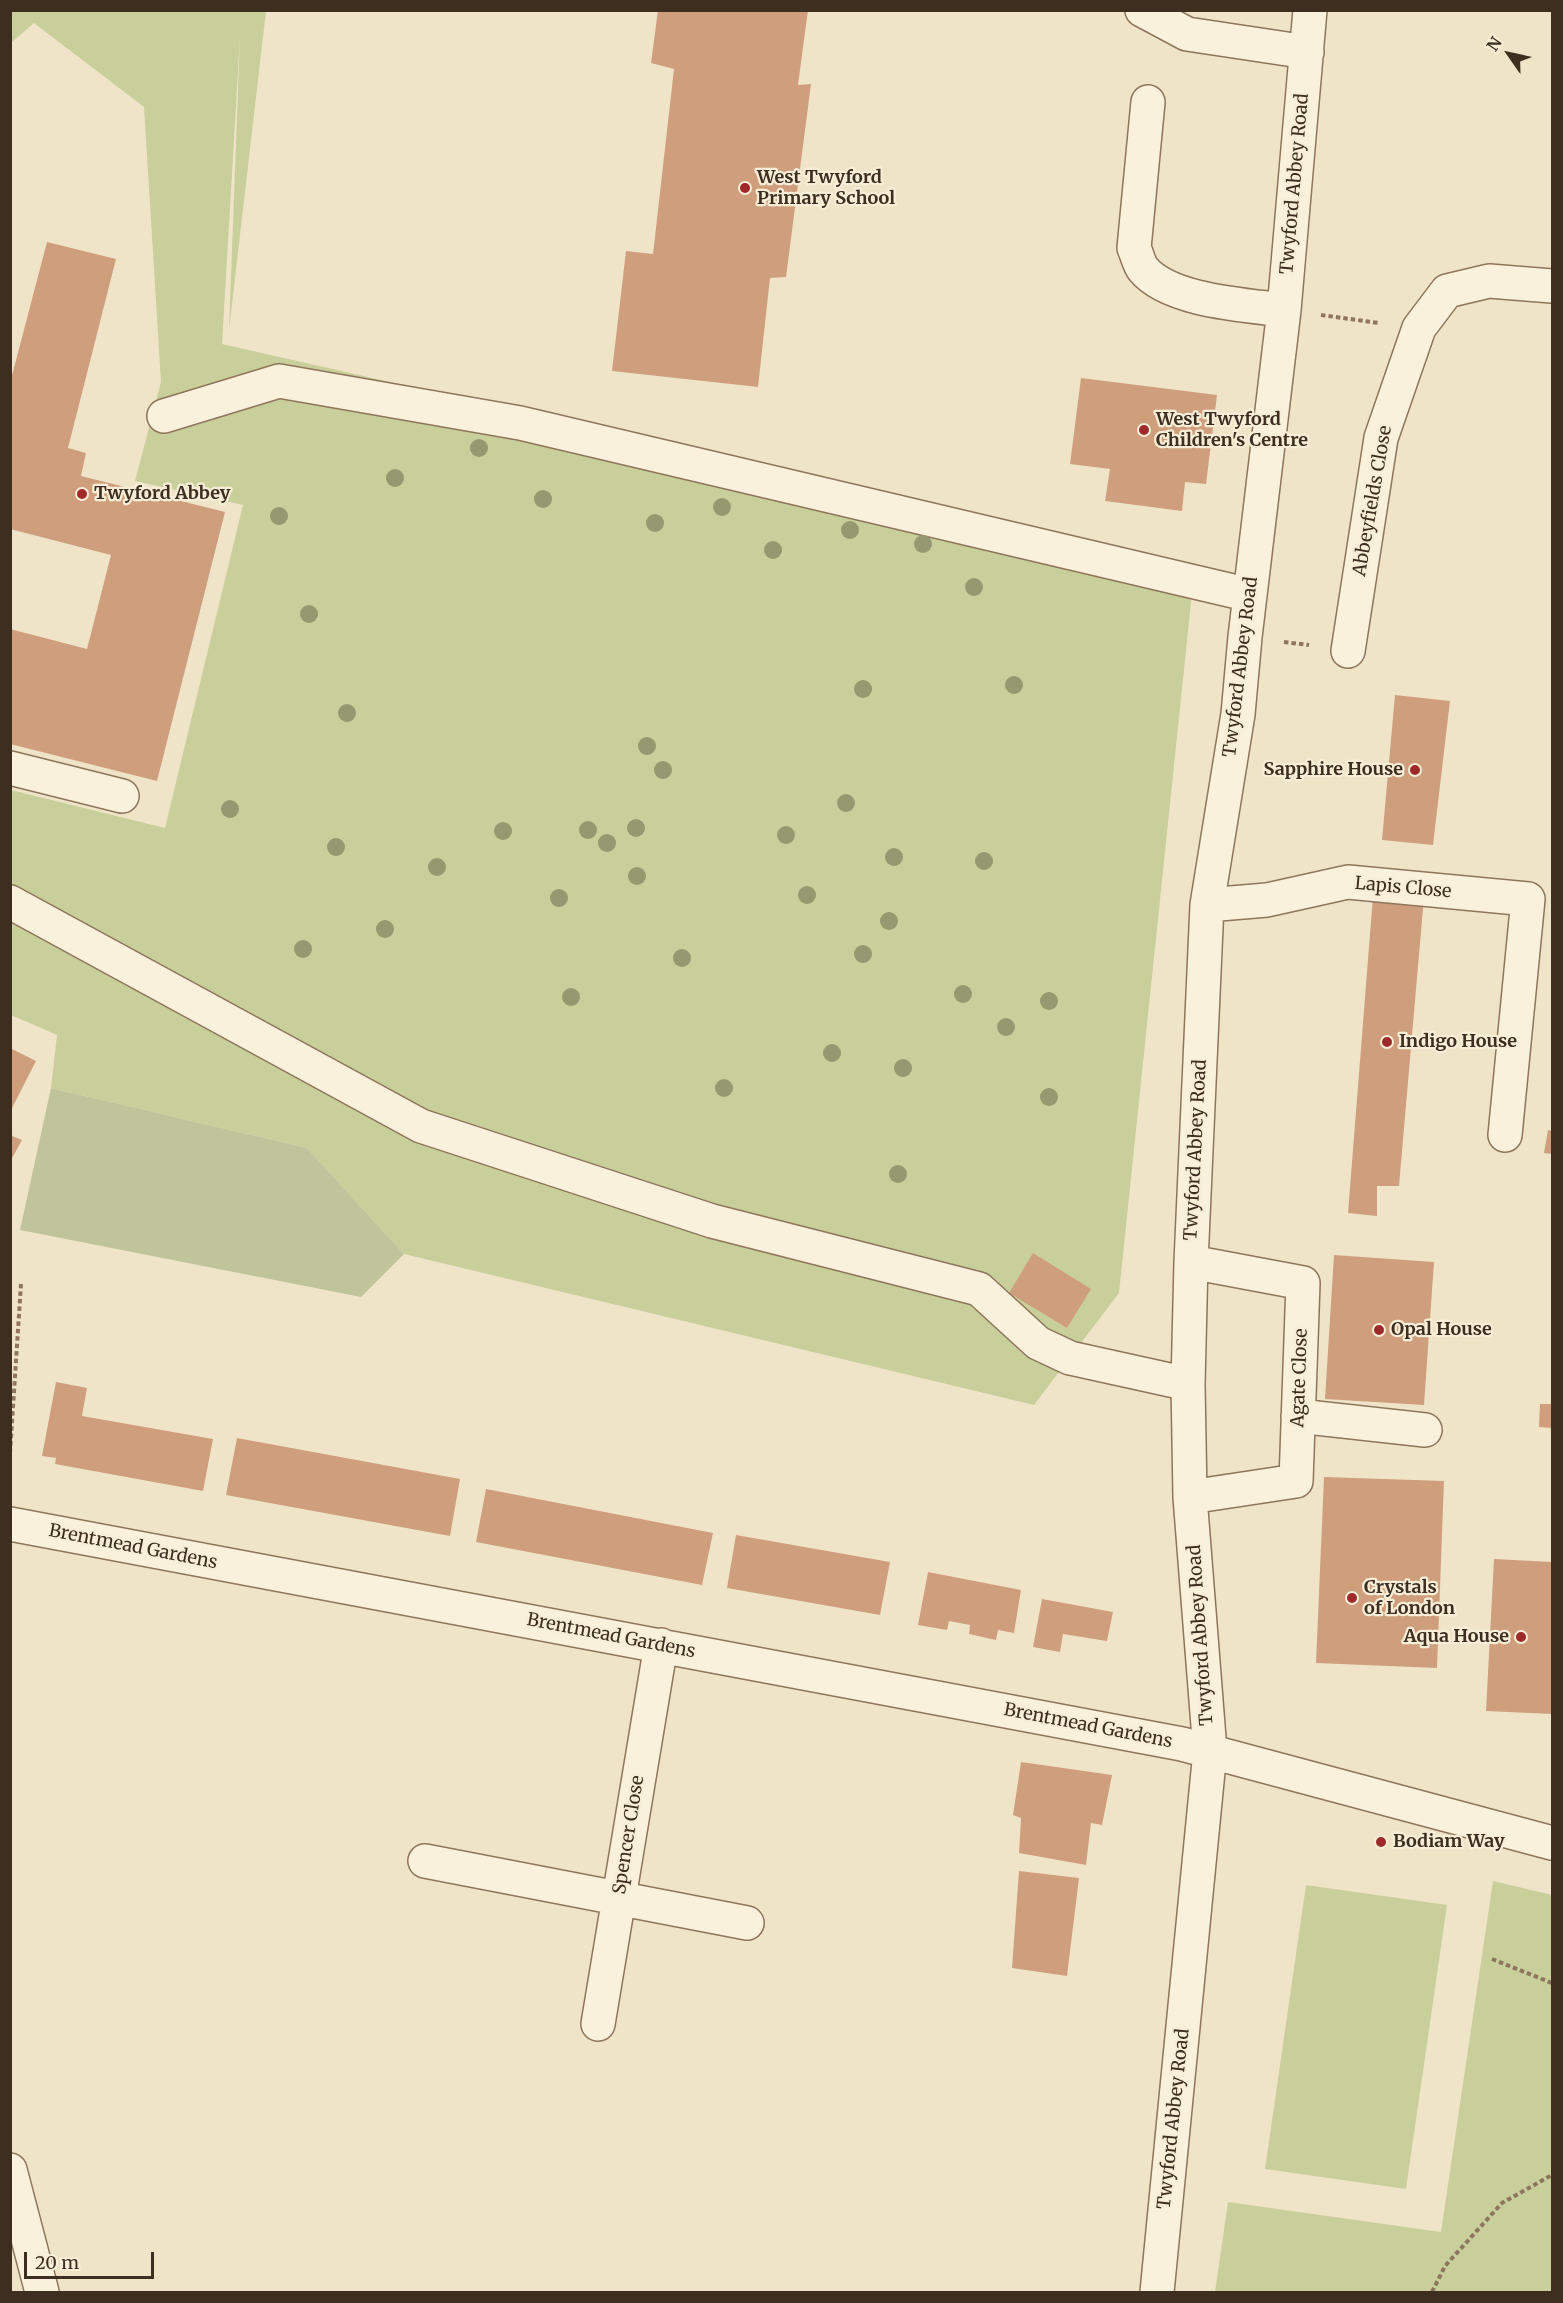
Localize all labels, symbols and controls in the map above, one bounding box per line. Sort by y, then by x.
north arrow [1479,24,1539,84]
text: N [1482,33,1506,55]
street label: Twyford Abbey Road [1276,93,1314,275]
place label: West Twyford Primary School [757,167,895,210]
marker: West Twyford Primary School [738,181,752,195]
place label: West Twyford Children's Centre [1156,409,1308,452]
marker: West Twyford Children's Centre [1137,423,1151,437]
street label: Abbeyfields Close [1349,424,1397,578]
place label: Twyford Abbey [94,483,231,505]
marker: Twyford Abbey [75,487,89,501]
street label: Twyford Abbey Road [1219,576,1263,758]
place label: Sapphire House [1264,759,1403,781]
marker: Sapphire House [1408,763,1422,777]
street label: Lapis Close [1354,873,1452,903]
place label: Indigo House [1399,1031,1517,1053]
marker: Indigo House [1380,1035,1394,1049]
street label: Twyford Abbey Road [1180,1059,1212,1241]
place label: Opal House [1391,1319,1492,1341]
marker: Opal House [1372,1323,1386,1337]
street label: Agate Close [1287,1328,1313,1428]
street label: Brentmead Gardens [47,1520,219,1574]
street label: Twyford Abbey Road [1184,1544,1218,1726]
place label: Crystals of London [1364,1577,1455,1620]
marker: Crystals of London [1345,1591,1359,1605]
street label: Brentmead Gardens [525,1609,697,1663]
place label: Aqua House [1404,1626,1509,1648]
marker: Aqua House [1514,1630,1528,1644]
street label: Brentmead Gardens [1002,1699,1174,1753]
street label: Spencer Close [609,1774,649,1896]
place label: Bodiam Way [1393,1831,1505,1853]
marker: Bodiam Way [1374,1835,1388,1849]
street label: Twyford Abbey Road [1154,2028,1194,2210]
scale bar [27,2240,158,2278]
text: 20 m [35,2251,79,2274]

